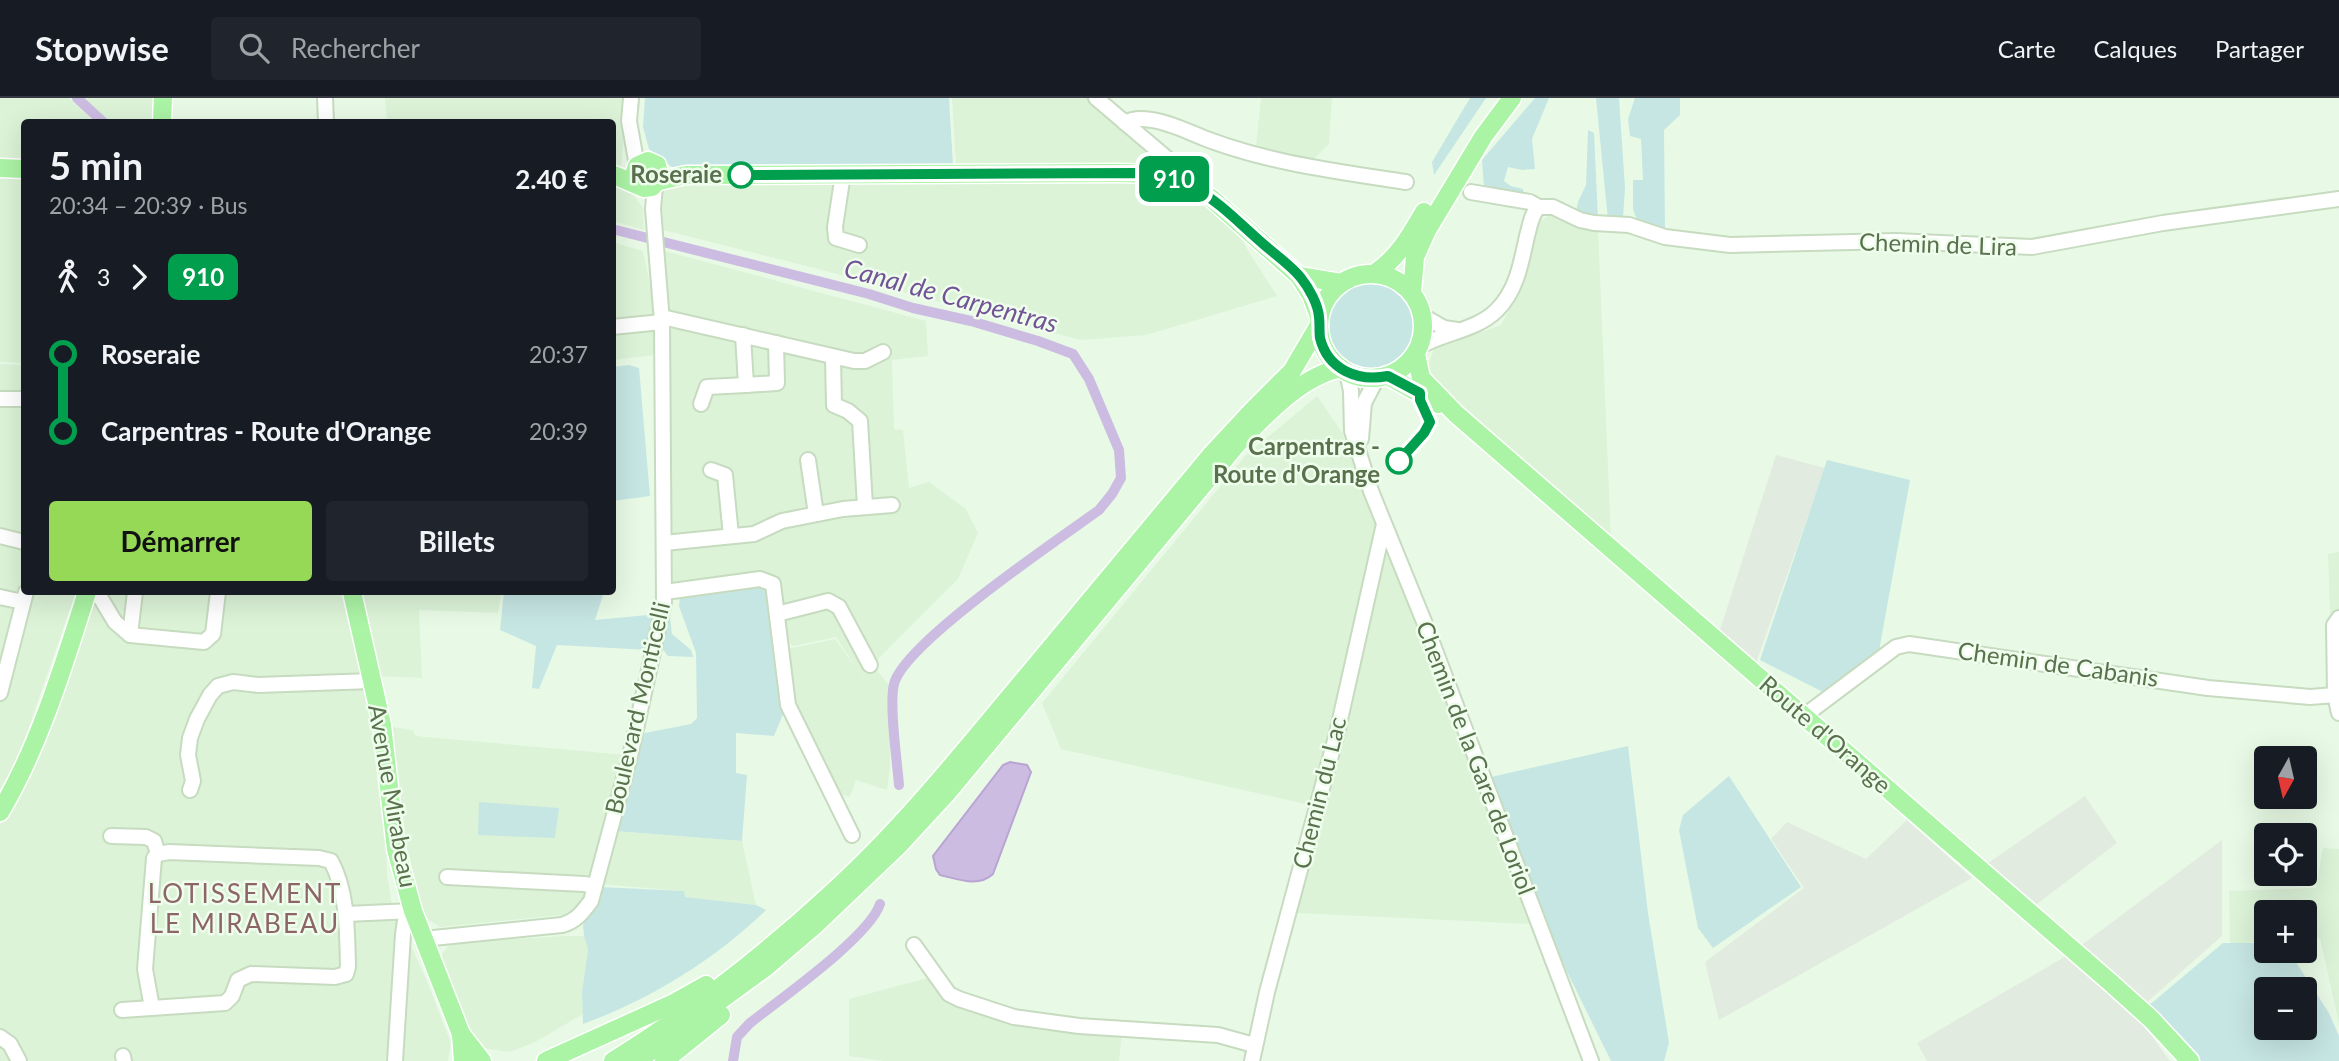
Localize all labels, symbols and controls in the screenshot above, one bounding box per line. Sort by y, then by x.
search box [211,17,701,80]
text: Stopwise [35,28,169,68]
icon: search [235,29,273,67]
text: Rechercher [291,32,420,64]
text: Carte [1998,34,2056,63]
text: Calques [2094,34,2177,63]
text: Partager [2215,34,2304,63]
text: 5 min [49,142,143,188]
line badge: 910 [1134,156,1214,202]
place label: Roseraie [630,159,722,188]
marker: Roseraie [728,162,754,188]
text: 2.40 € [515,163,588,195]
text: 910 [1153,164,1195,193]
text: 20:34 – 20:39 · Bus [49,191,248,219]
street label: Chemin de Lira [1859,226,2017,261]
water label: Canal de Carpentras [841,251,1062,339]
icon: walk [49,258,87,296]
icon: forward [120,258,158,296]
text: 910 [182,262,224,291]
text: 3 [97,263,110,291]
text: Roseraie [101,338,200,370]
text: 20:37 [529,340,588,368]
text: Carpentras - Route d'Orange [101,415,431,447]
text: 20:39 [529,417,588,445]
place label: Carpentras - Route d'Orange [1213,431,1380,488]
marker: Carpentras - Route d'Orange [1386,448,1412,474]
button: Démarrer [49,501,312,581]
button: Billets [326,501,588,581]
street label: Boulevard Monticelli [598,599,675,817]
street label: Chemin de la Gare de Loriol [1411,617,1542,898]
street label: Chemin de Cabanis [1956,635,2160,692]
street label: Route d'Orange [1754,669,1898,799]
street label: Avenue Mirabeau [363,702,424,890]
street label: Chemin du Lac [1286,714,1351,872]
north arrow [2254,746,2317,808]
map controls [2254,746,2317,1040]
button: locate [2254,823,2317,886]
district label: LOTISSEMENT LE MIRABEAU [148,877,342,939]
button: + [2254,900,2317,963]
button: − [2254,977,2317,1040]

